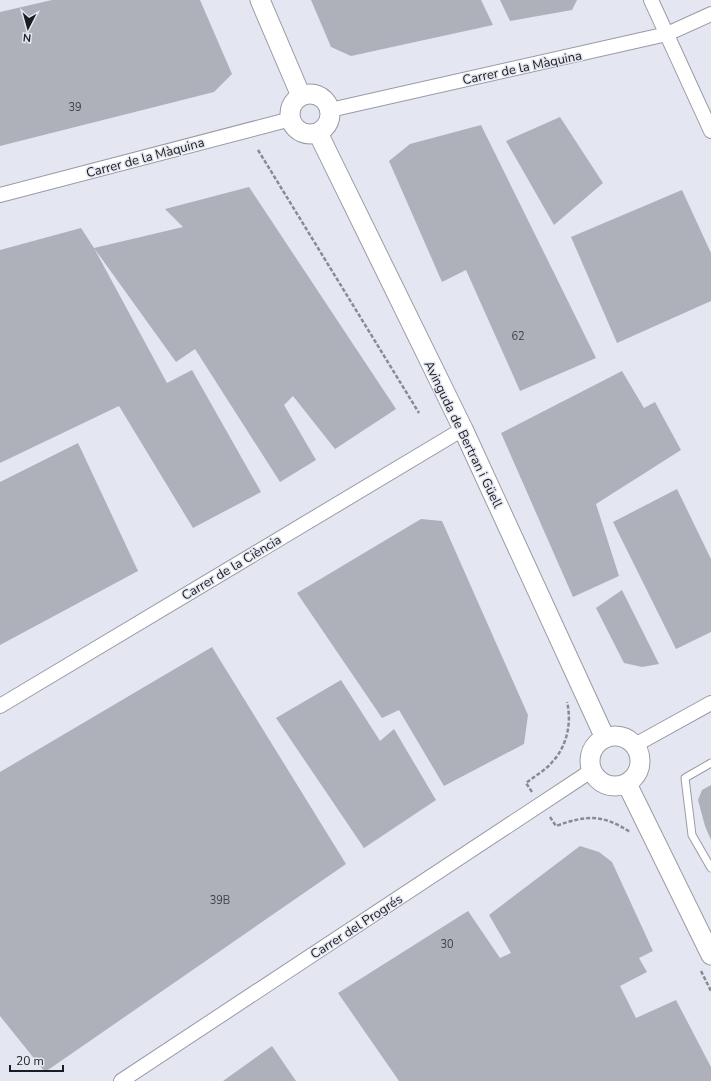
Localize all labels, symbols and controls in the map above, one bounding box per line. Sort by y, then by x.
north arrow [8,8,48,48]
text: N [22,30,32,45]
street label: Carrer de la Màquina [461,47,584,89]
house number: 39 [68,100,82,115]
street label: Carrer de la Màquina [84,134,206,182]
house number: 62 [511,329,525,344]
street label: Avinguda de Bertran i Güell [420,358,507,511]
street label: Carrer de la Ciència [178,531,285,605]
street label: Carrer del Progrés [307,890,406,963]
house number: 39B [210,893,230,908]
house number: 30 [440,937,454,952]
scale bar [10,1047,63,1073]
text: 20 m [16,1053,44,1069]

